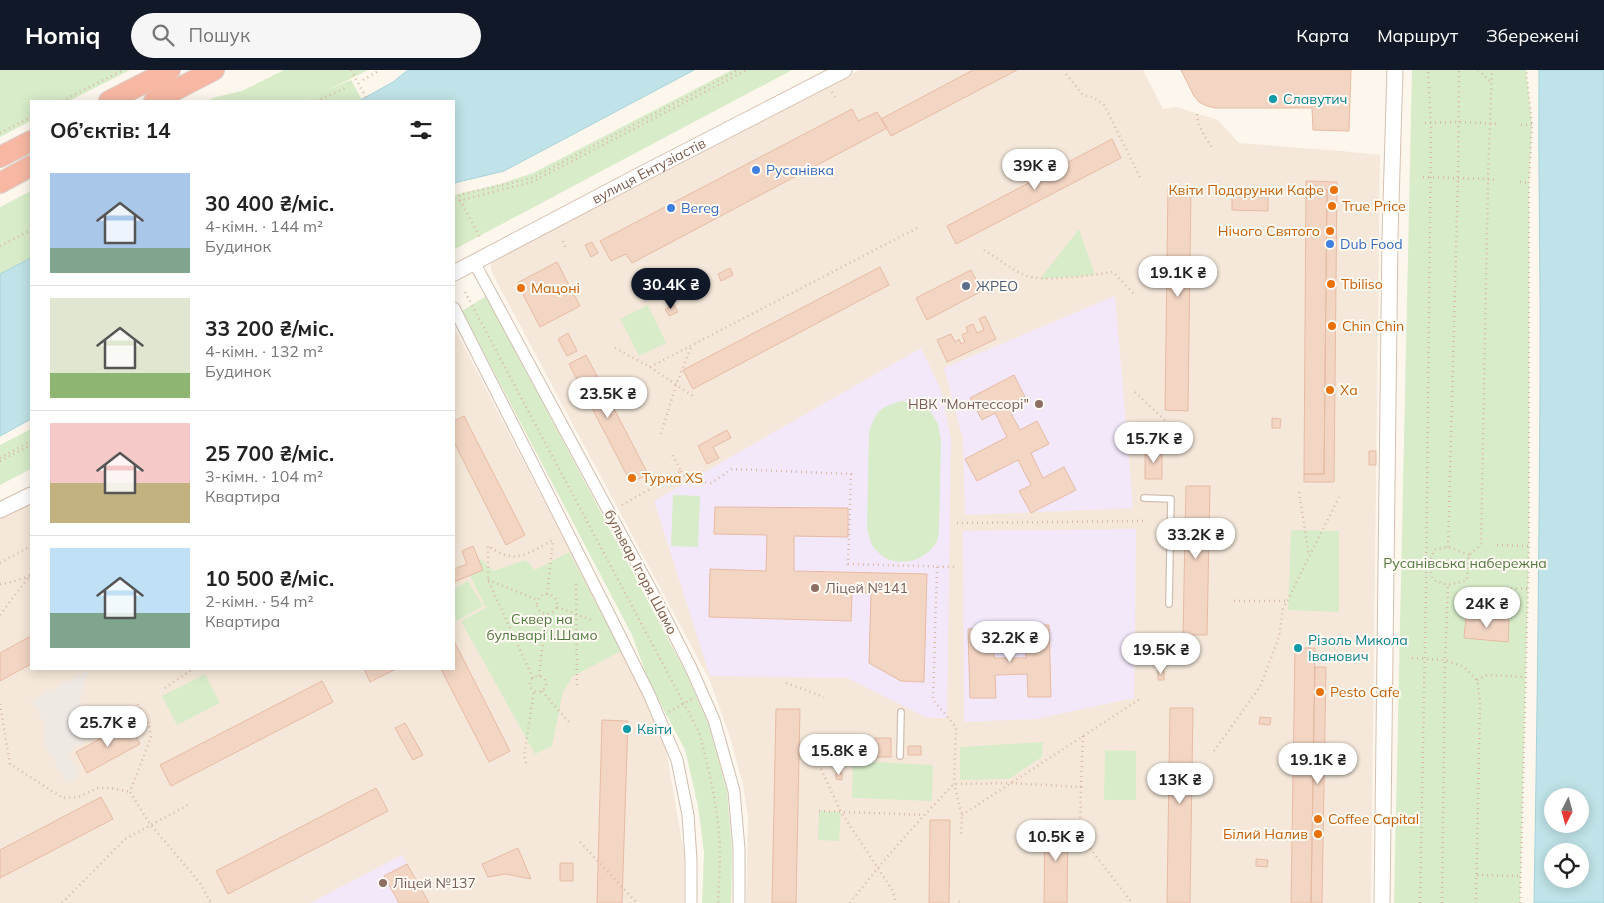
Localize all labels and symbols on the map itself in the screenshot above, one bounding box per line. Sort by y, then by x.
place label: Славутич [1283,90,1347,108]
marker: Славутич [1267,93,1279,105]
street label: вулиця Ентузіастів [589,134,709,208]
pin: 39K ₴ [1000,148,1070,191]
place label: Русанівка [766,161,834,179]
marker: Русанівка [750,164,762,176]
place label: Квіти Подарунки Кафе [1168,181,1324,199]
marker: Квіти Подарунки Кафе [1328,184,1340,196]
place label: True Price [1342,197,1406,215]
place label: Bereg [681,199,719,217]
marker: True Price [1326,200,1338,212]
marker: Bereg [665,202,677,214]
place label: Нічого Святого [1218,222,1320,240]
marker: Нічого Святого [1324,225,1336,237]
place label: Dub Food [1340,235,1403,253]
marker: Dub Food [1324,238,1336,250]
pin: 19.1K ₴ [1132,256,1224,298]
pin: 30.4K ₴ [625,268,717,310]
place label: Tbiliso [1341,275,1383,293]
place label: ЖРЕО [976,277,1018,295]
marker: Tbiliso [1325,278,1337,290]
place label: Мацоні [531,279,580,297]
marker: ЖРЕО [960,280,972,292]
marker: Мацоні [515,282,527,294]
place label: Chin Chin [1342,317,1404,335]
marker: Chin Chin [1326,320,1338,332]
pin: 23.5K ₴ [562,376,654,419]
place label: Ха [1340,381,1358,399]
marker: Ха [1324,384,1336,396]
place label: НВК "Монтессорі" [908,395,1029,413]
marker: НВК "Монтессорі" [1033,398,1045,410]
pin: 15.7K ₴ [1108,422,1200,464]
place label: Турка XS [642,469,703,487]
marker: Турка XS [626,472,638,484]
street label: бульвар Ігоря Шамо [600,507,682,637]
pin: 33.2K ₴ [1150,518,1242,560]
park label: Русанівська набережна [1383,554,1547,572]
place label: Ліцей №141 [825,579,908,597]
marker: Ліцей №141 [809,582,821,594]
pin: 24K ₴ [1452,586,1522,629]
park label: Сквер на бульварі І.Шамо [486,610,598,644]
pin: 32.2K ₴ [964,620,1056,663]
place label: Різоль Микола Іванович [1308,631,1408,665]
pin: 19.5K ₴ [1115,632,1207,675]
marker: Різоль Микола Іванович [1292,642,1304,654]
place label: Pesto Cafe [1330,683,1400,701]
marker: Pesto Cafe [1314,686,1326,698]
pin: 25.7K ₴ [62,706,154,748]
place label: Квіти [637,720,672,738]
marker: Квіти [621,723,633,735]
pin: 15.8K ₴ [793,734,885,776]
pin: 19.1K ₴ [1272,742,1364,785]
pin: 13K ₴ [1145,762,1215,805]
north arrow [1544,788,1589,832]
place label: Coffee Capital [1328,810,1419,828]
marker: Coffee Capital [1312,813,1324,825]
pin: 10.5K ₴ [1010,820,1102,862]
place label: Білий Налив [1223,825,1308,843]
marker: Білий Налив [1312,828,1324,840]
place label: Ліцей №137 [393,874,476,892]
marker: Ліцей №137 [377,877,389,889]

